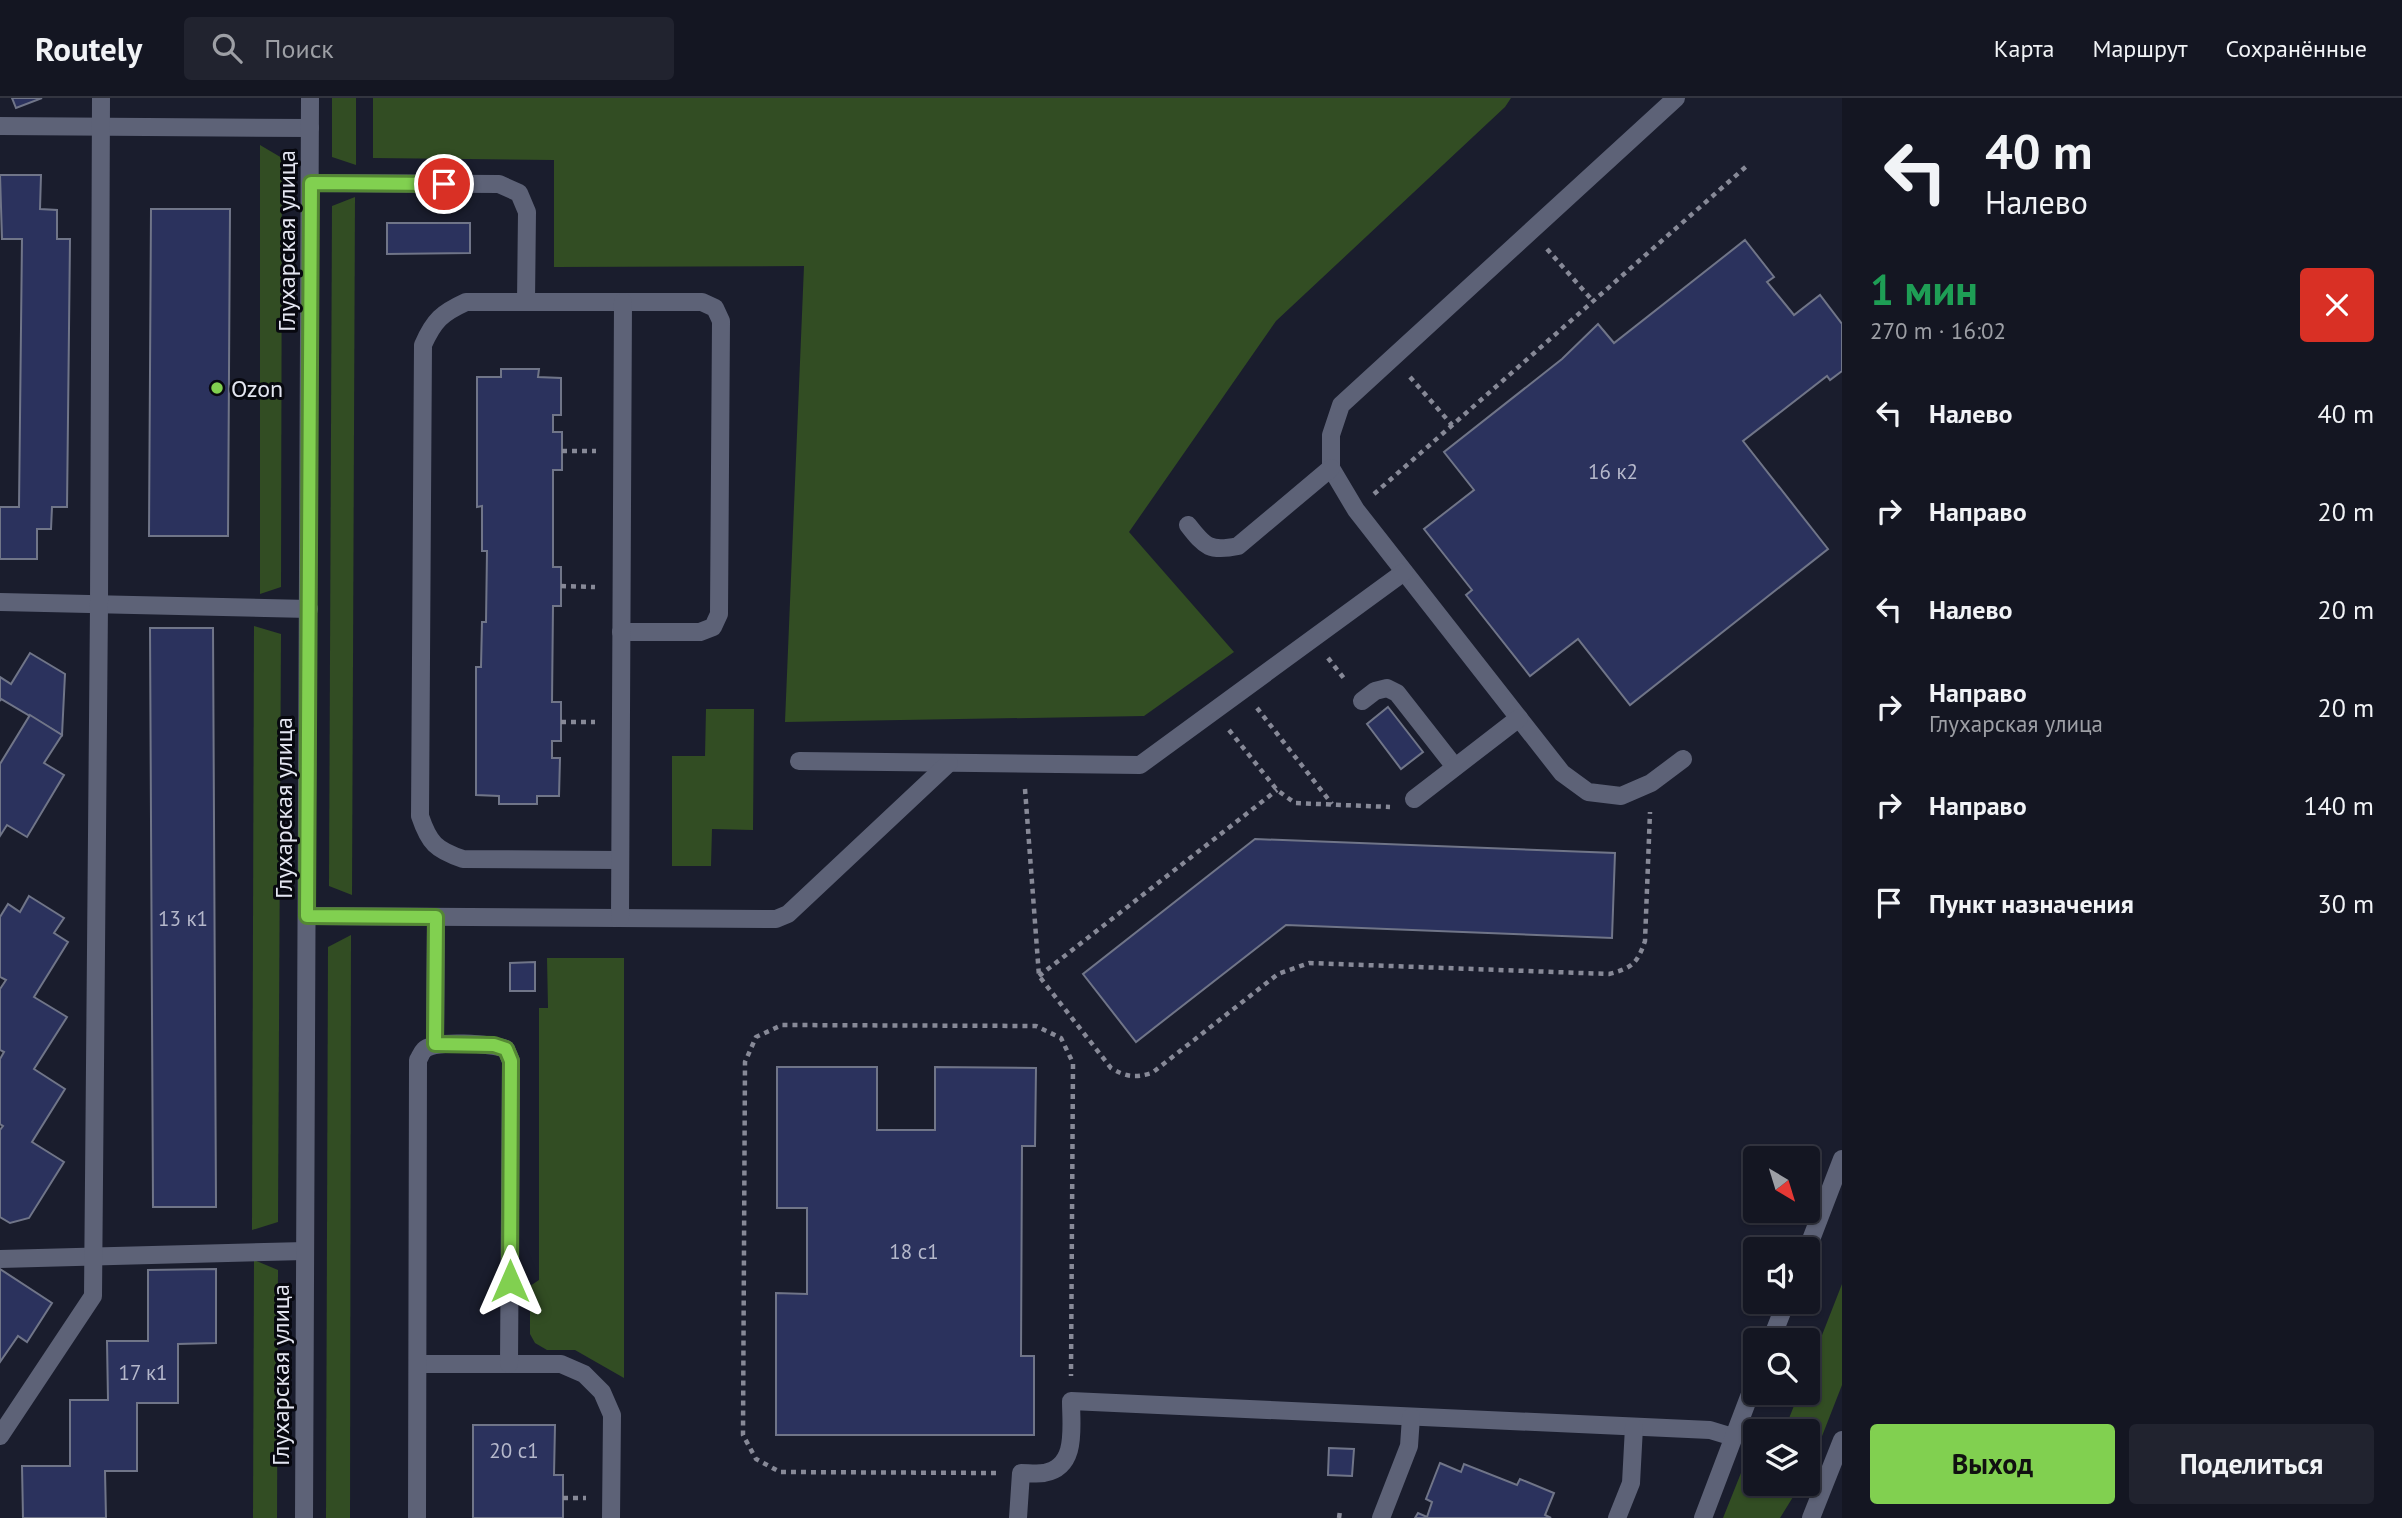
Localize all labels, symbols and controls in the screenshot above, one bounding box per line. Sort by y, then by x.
search box [184,17,674,80]
text: Routely [35,27,142,70]
icon: search [208,29,246,67]
text: Поиск [264,32,334,65]
text: Карта [1994,33,2054,64]
text: Маршрут [2092,33,2187,64]
text: Сохранённые [2225,33,2367,64]
text: 40 m [1985,119,2092,183]
icon: left [1870,126,1961,217]
street label: Глухарская улица [271,150,302,332]
pin [414,154,474,214]
icon: arrive [425,165,463,203]
text: Налево [1985,181,2088,223]
text: 1 мин [1870,262,1978,317]
button: close [2300,268,2374,342]
text: 270 m · 16:02 [1870,316,2006,345]
place label: Ozon [231,373,283,404]
marker: Ozon [209,380,225,396]
icon: left [1870,394,1908,432]
text: Налево [1929,397,2013,430]
text: 40 m [2318,397,2374,430]
house number: 16 к2 [1588,458,1638,485]
icon: right [1870,492,1908,530]
text: Направо [1929,495,2027,528]
text: 20 m [2318,495,2374,528]
icon: left [1870,590,1908,628]
text: Налево [1929,593,2013,626]
text: 20 m [2318,593,2374,626]
text: Направо [1929,676,2027,709]
icon: right [1870,688,1908,726]
text: 20 m [2318,691,2374,724]
text: Глухарская улица [1929,709,2103,738]
street label: Глухарская улица [268,717,299,899]
icon: right [1870,786,1908,824]
text: Направо [1929,789,2027,822]
text: 140 m [2303,789,2374,822]
icon: arrive [1870,884,1908,922]
text: Пункт назначения [1929,887,2134,920]
text: 30 m [2318,887,2374,920]
house number: 13 к1 [158,905,208,932]
north arrow [1743,1146,1820,1223]
map controls [1743,1146,1820,1496]
button: sound [1743,1237,1820,1314]
house number: 18 с1 [889,1238,939,1265]
position arrow [473,1244,547,1318]
street label: Глухарская улица [265,1284,296,1466]
button: search [1743,1328,1820,1405]
house number: 17 к1 [119,1359,167,1386]
button: layers [1743,1419,1820,1496]
button: Выход [1870,1424,2115,1504]
button: Поделиться [2129,1424,2374,1504]
house number: 20 с1 [489,1437,539,1464]

